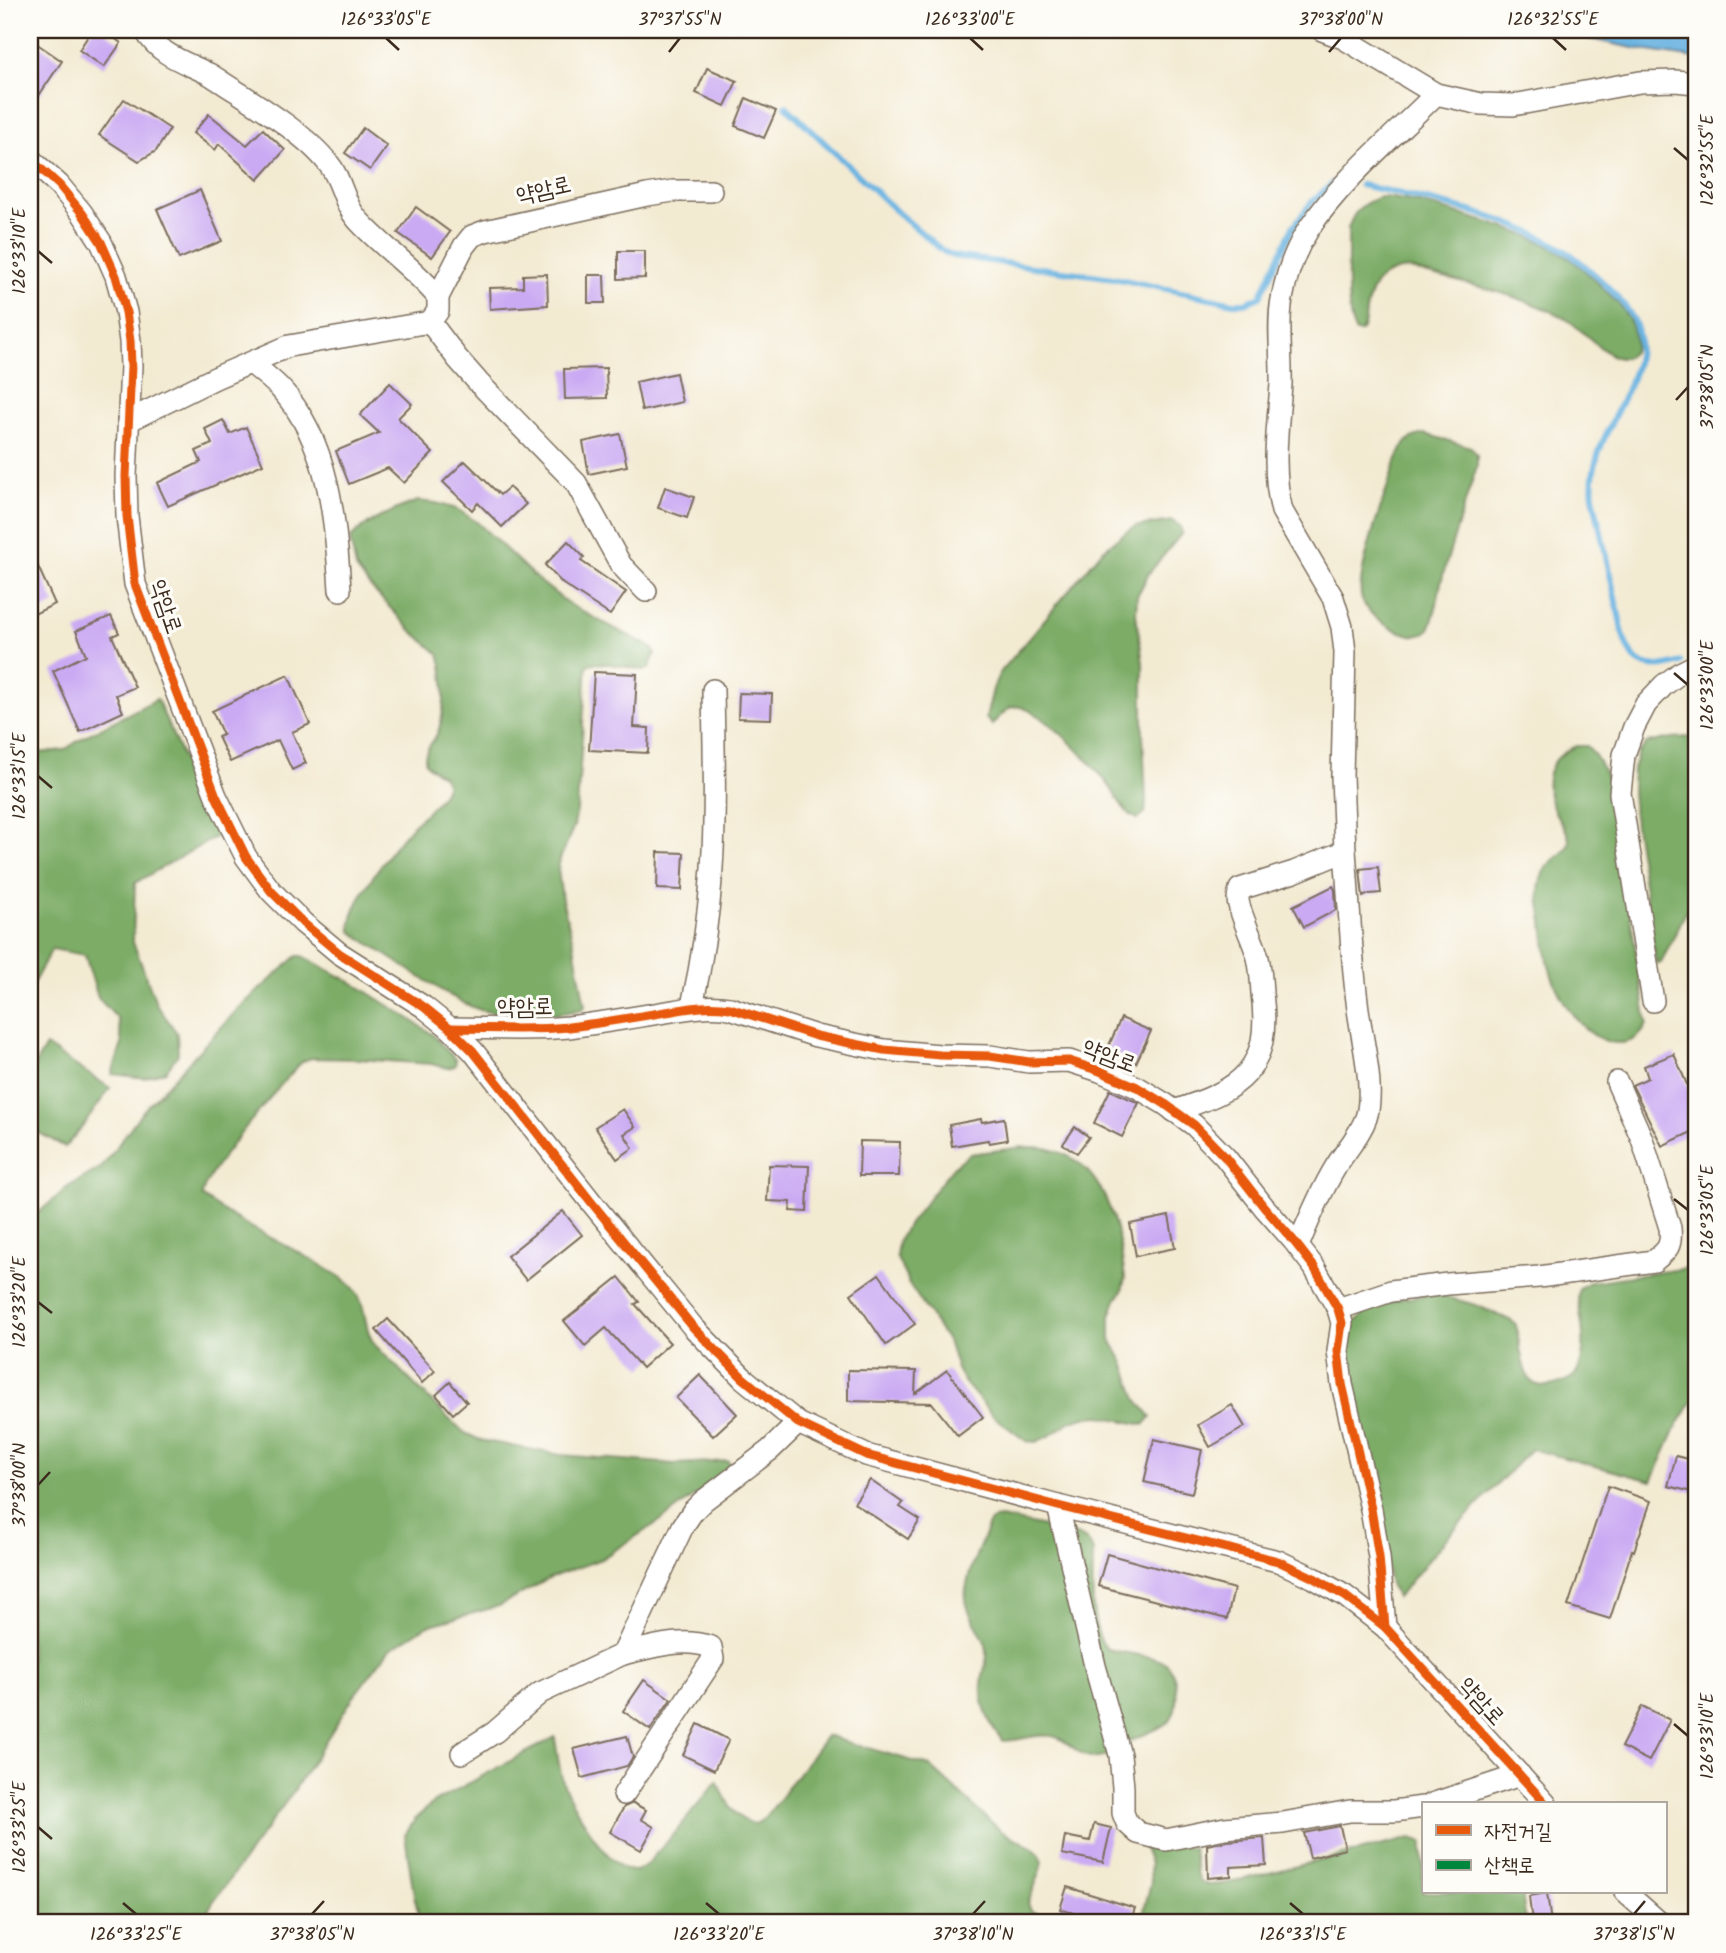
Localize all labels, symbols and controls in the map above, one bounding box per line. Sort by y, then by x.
text: 126°33'05"E [341,6,432,35]
text: 37°37'55"N [638,6,722,35]
text: 126°33'00"E [925,6,1015,35]
text: 37°38'00"N [1299,6,1383,35]
text: 126°32'55"E [1507,6,1599,35]
text: 126°32'55"E [1694,114,1723,206]
street label: 약암로 [513,167,575,215]
text: 126°33'10"E [6,207,35,294]
text: 37°38'05"N [1694,344,1723,430]
street label: 약암로 [139,575,191,639]
text: 126°33'00"E [1694,640,1723,730]
text: 126°33'15"E [6,732,35,820]
street label: 약암로 [497,990,553,1026]
street label: 약암로 [1077,1030,1141,1084]
text: 126°33'05"E [1694,1164,1723,1255]
text: 126°33'20"E [6,1256,35,1348]
text: 37°38'00"N [6,1443,35,1527]
street label: 약암로 [1449,1669,1513,1735]
text: 126°33'10"E [1694,1692,1723,1779]
text: 126°33'25"E [6,1781,35,1873]
legend [1422,1802,1666,1894]
text: 자전거길 [1484,1816,1552,1849]
text: 산책로 [1484,1850,1535,1883]
text: 126°33'25"E [90,1921,182,1950]
text: 37°38'05"N [269,1921,355,1950]
text: 126°33'20"E [673,1921,765,1950]
text: 37°38'10"N [932,1921,1014,1950]
text: 126°33'15"E [1259,1921,1347,1950]
text: 37°38'15"N [1593,1921,1675,1950]

